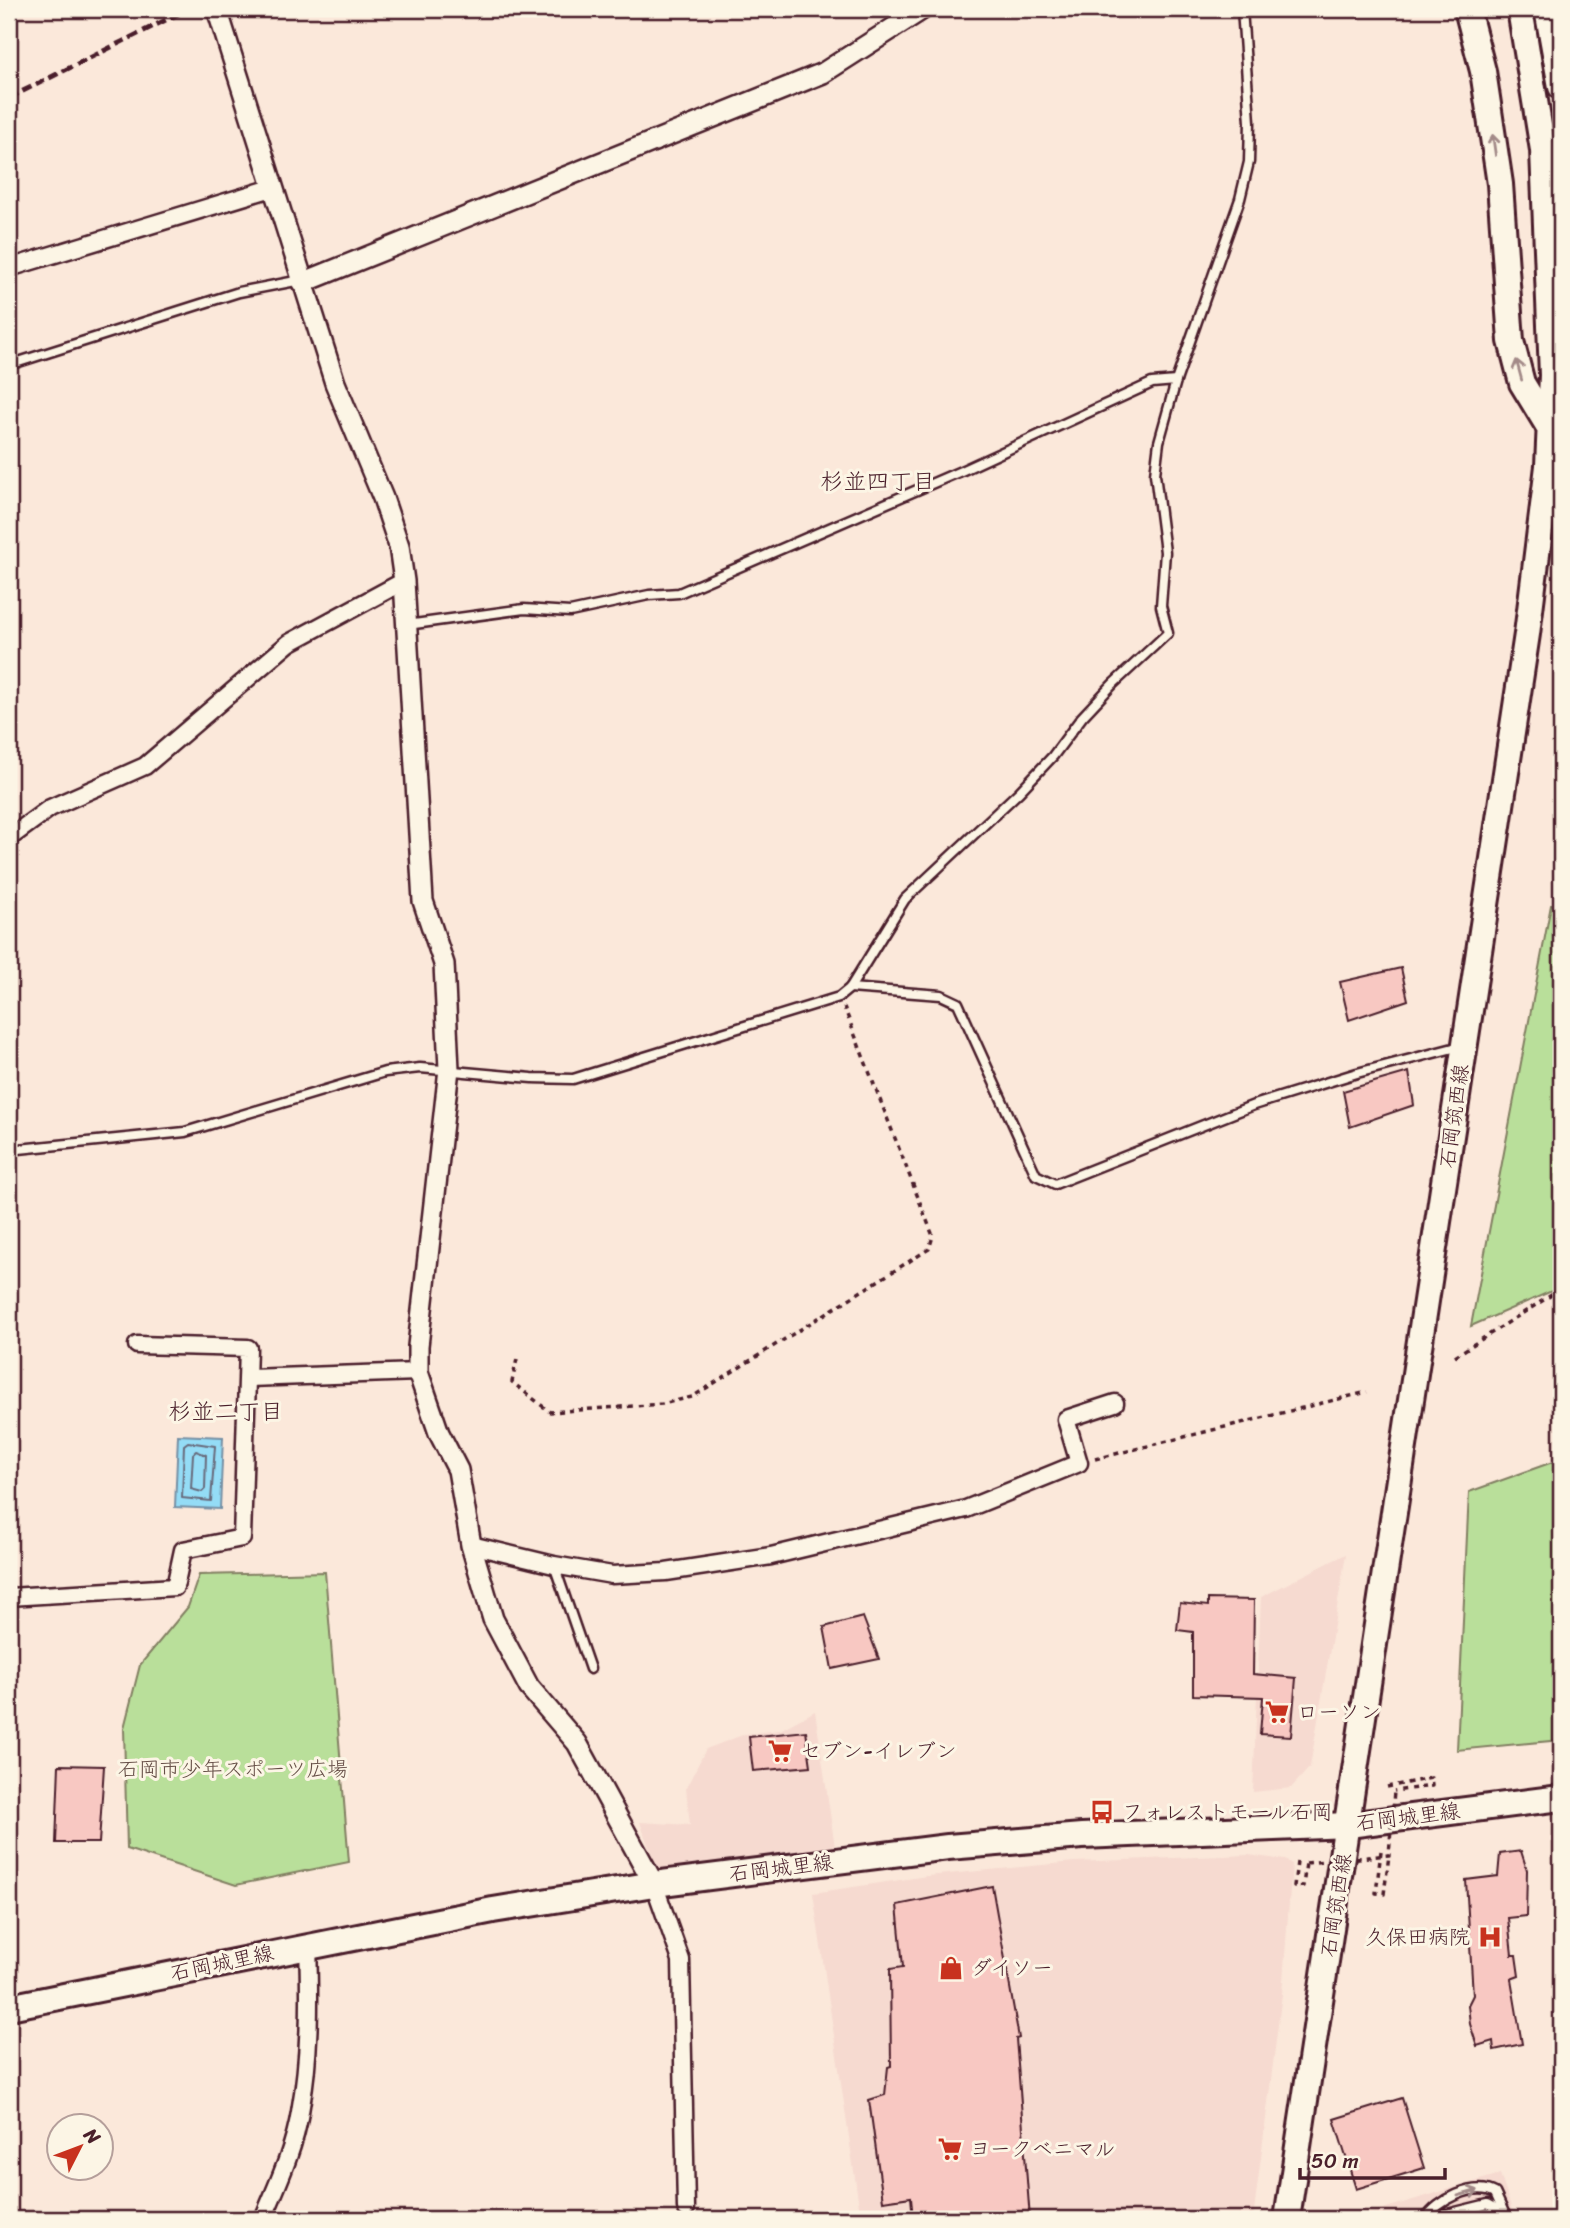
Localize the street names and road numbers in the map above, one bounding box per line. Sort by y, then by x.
street label: 石岡筑西線 [1428,1061,1480,1171]
street label: 石岡城里線 [1354,1792,1462,1842]
street label: 石岡城里線 [727,1843,835,1893]
street label: 石岡筑西線 [1309,1850,1363,1960]
street label: 石岡城里線 [167,1933,277,1993]

